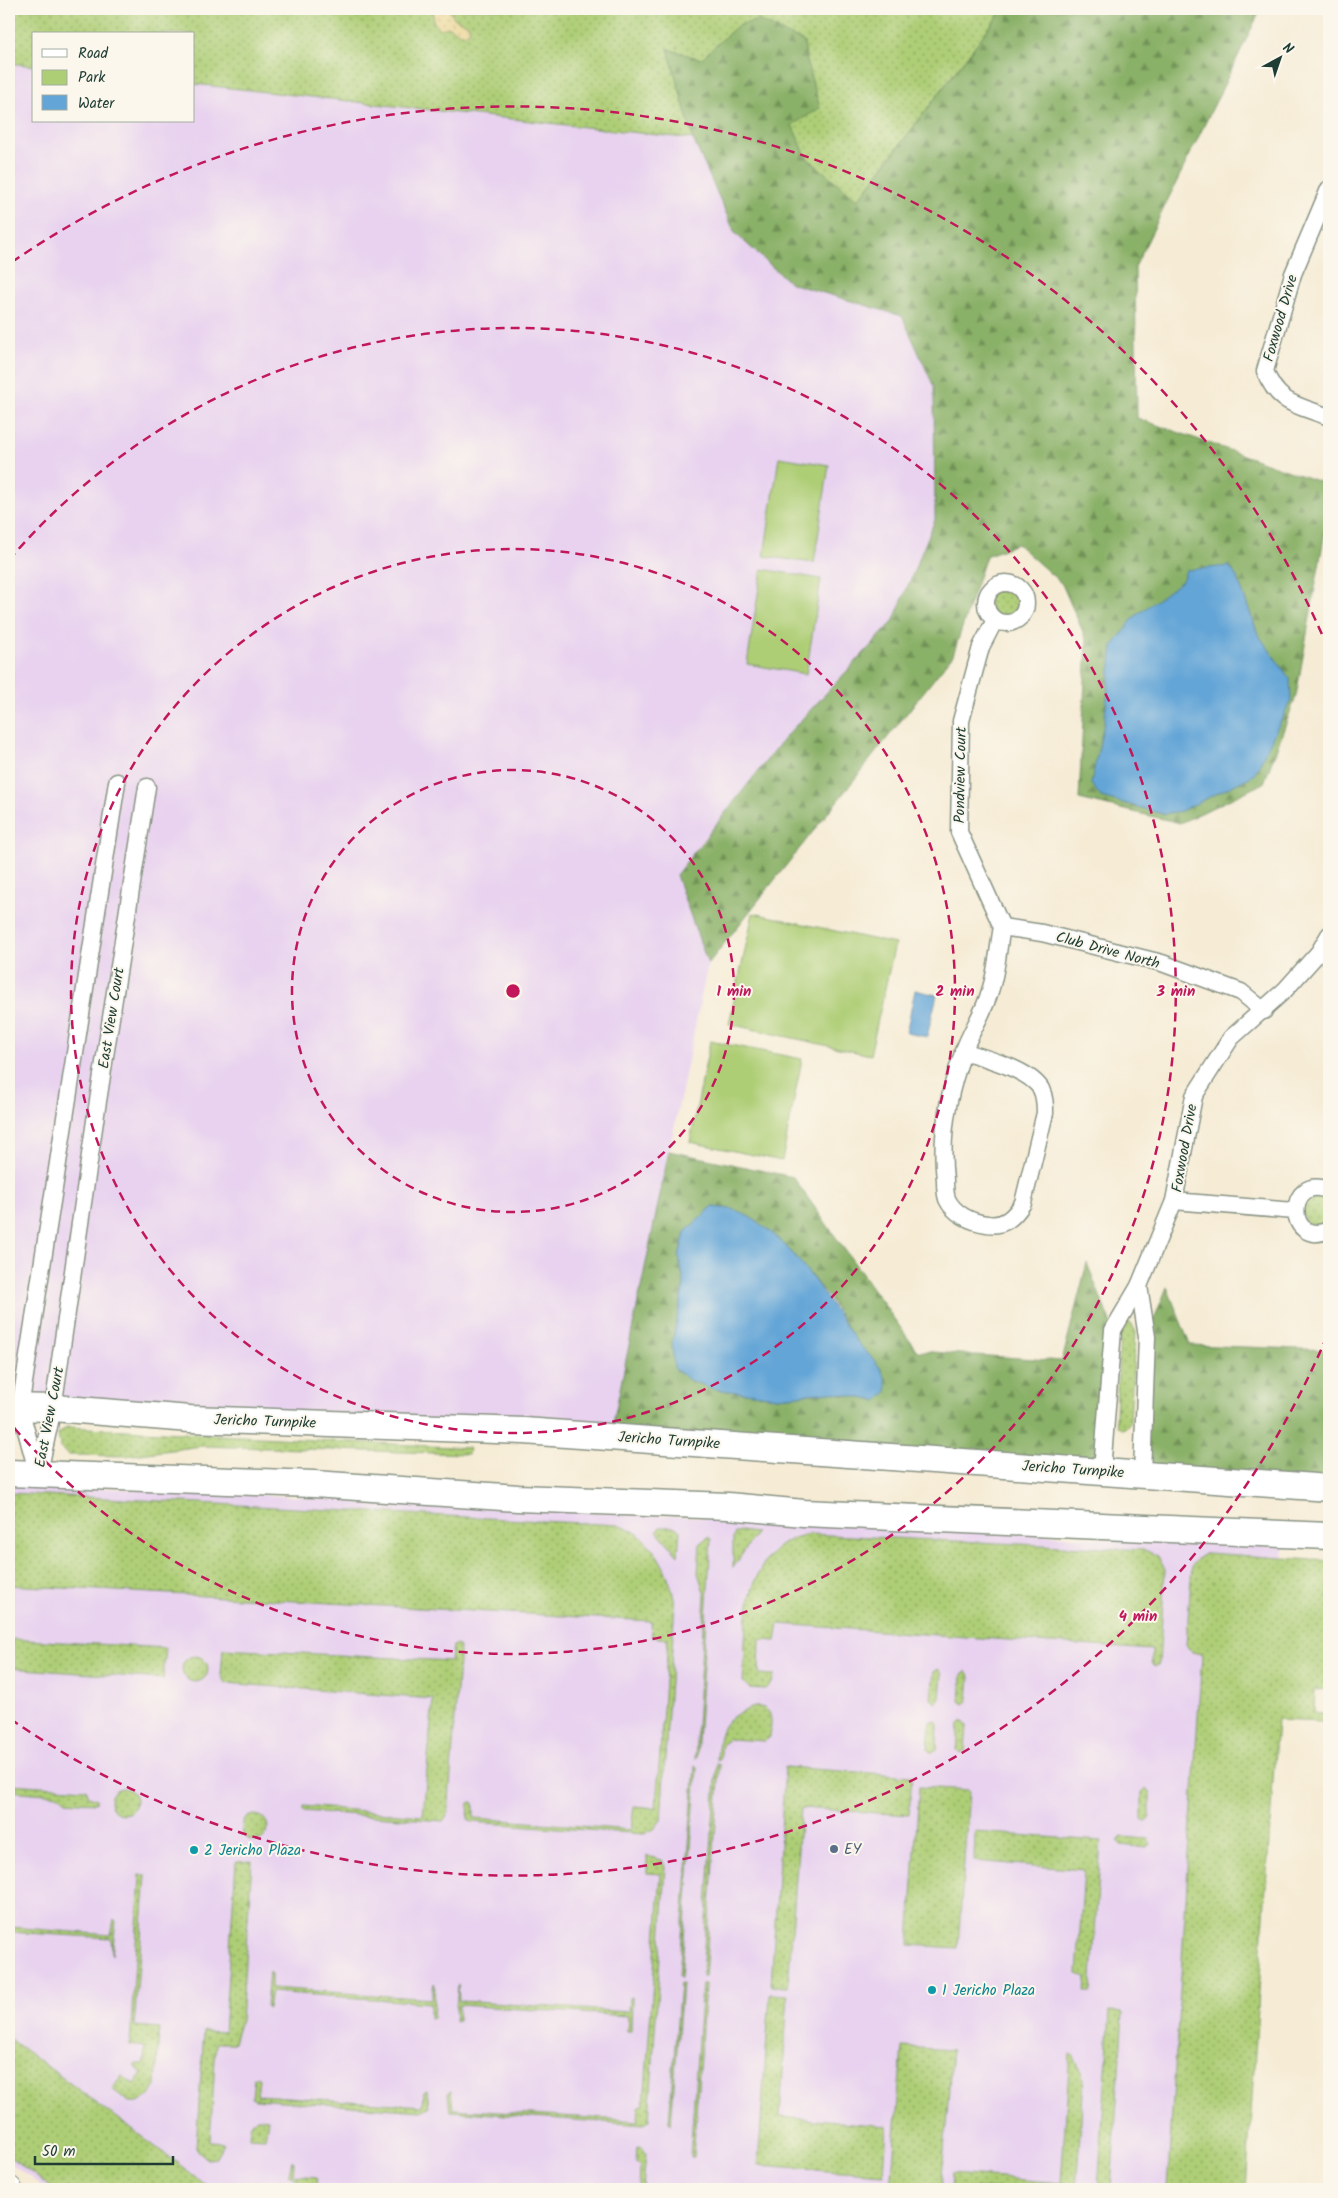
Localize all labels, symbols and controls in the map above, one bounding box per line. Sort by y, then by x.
legend [32,32,195,122]
north arrow [1256,32,1306,82]
text: N [1277,38,1298,60]
text: Road [78,42,109,66]
text: Park [78,66,106,90]
text: Water [78,92,115,116]
street label: Foxwood Drive [1257,272,1305,365]
street label: Pondview Court [948,726,974,824]
street label: Club Drive North [1053,926,1162,976]
street label: East View Court [92,966,132,1071]
text: 1 min [717,980,751,1004]
text: 2 min [935,980,975,1004]
text: 3 min [1156,980,1195,1004]
centre of rings [504,982,522,1000]
street label: Foxwood Drive [1165,1102,1205,1194]
street label: East View Court [28,1365,72,1470]
street label: Jericho Turnpike [213,1408,317,1436]
street label: Jericho Turnpike [617,1425,721,1457]
street label: Jericho Turnpike [1021,1454,1125,1486]
text: 4 min [1119,1605,1157,1629]
place label: EY [844,1838,863,1862]
place label: 2 Jericho Plaza [204,1839,301,1863]
marker: EY [828,1843,840,1855]
marker: 2 Jericho Plaza [188,1844,200,1856]
place label: 1 Jericho Plaza [942,1979,1035,2003]
marker: 1 Jericho Plaza [926,1984,938,1996]
scale bar [35,2133,172,2165]
text: 50 m [42,2140,76,2164]

